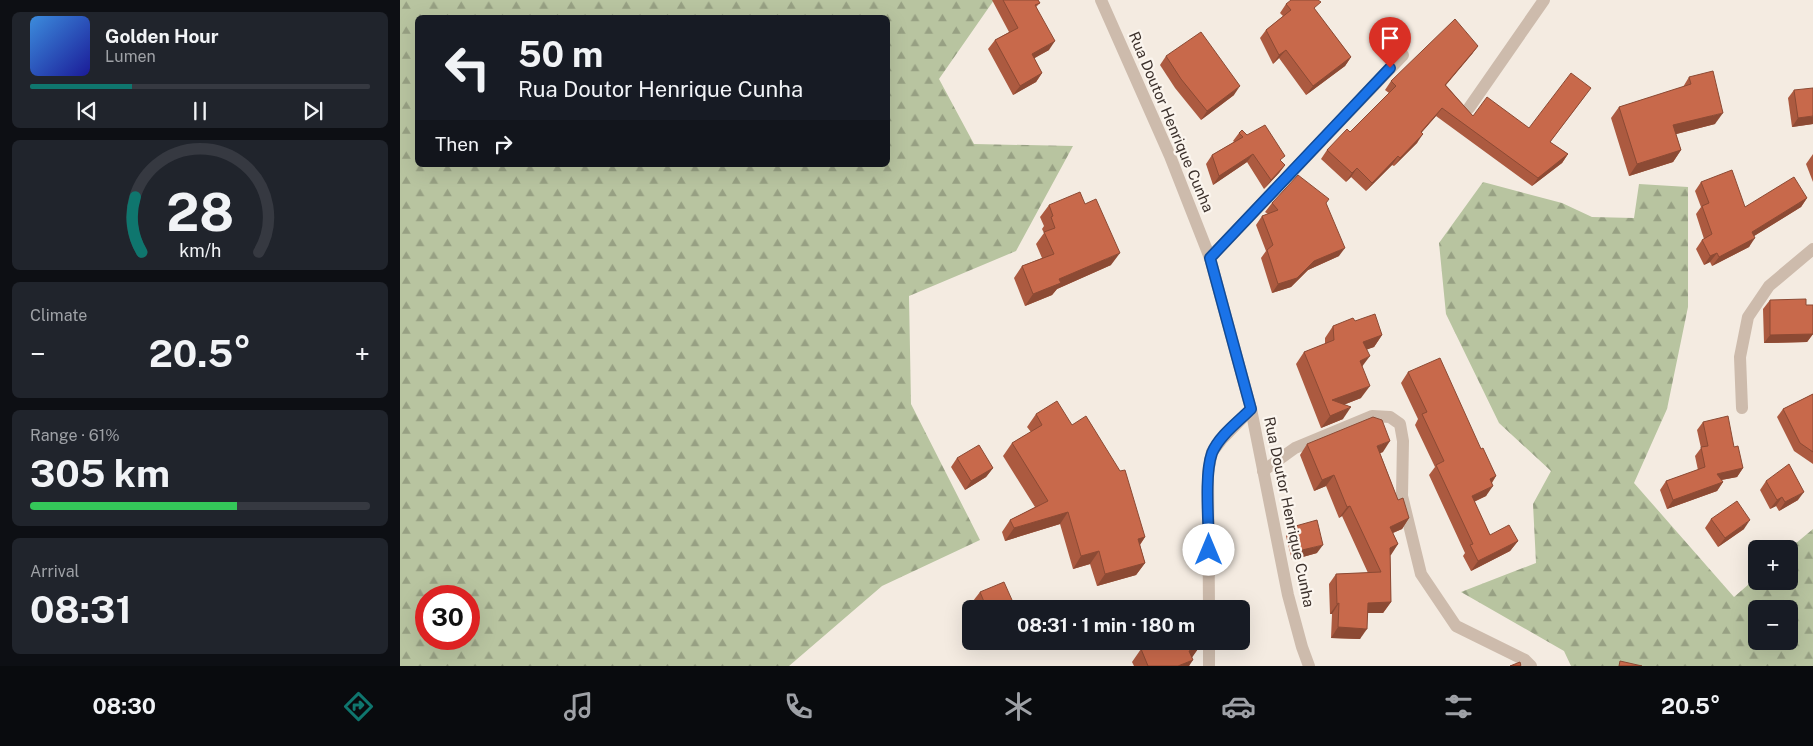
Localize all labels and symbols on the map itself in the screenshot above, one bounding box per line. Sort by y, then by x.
pin [1369,17,1411,68]
street label: Rua Doutor Henrique Cunha [1126,29,1217,215]
street label: Rua Doutor Henrique Cunha [1261,415,1318,609]
position arrow [1182,523,1234,575]
speed limit sign: 30 [415,585,480,650]

